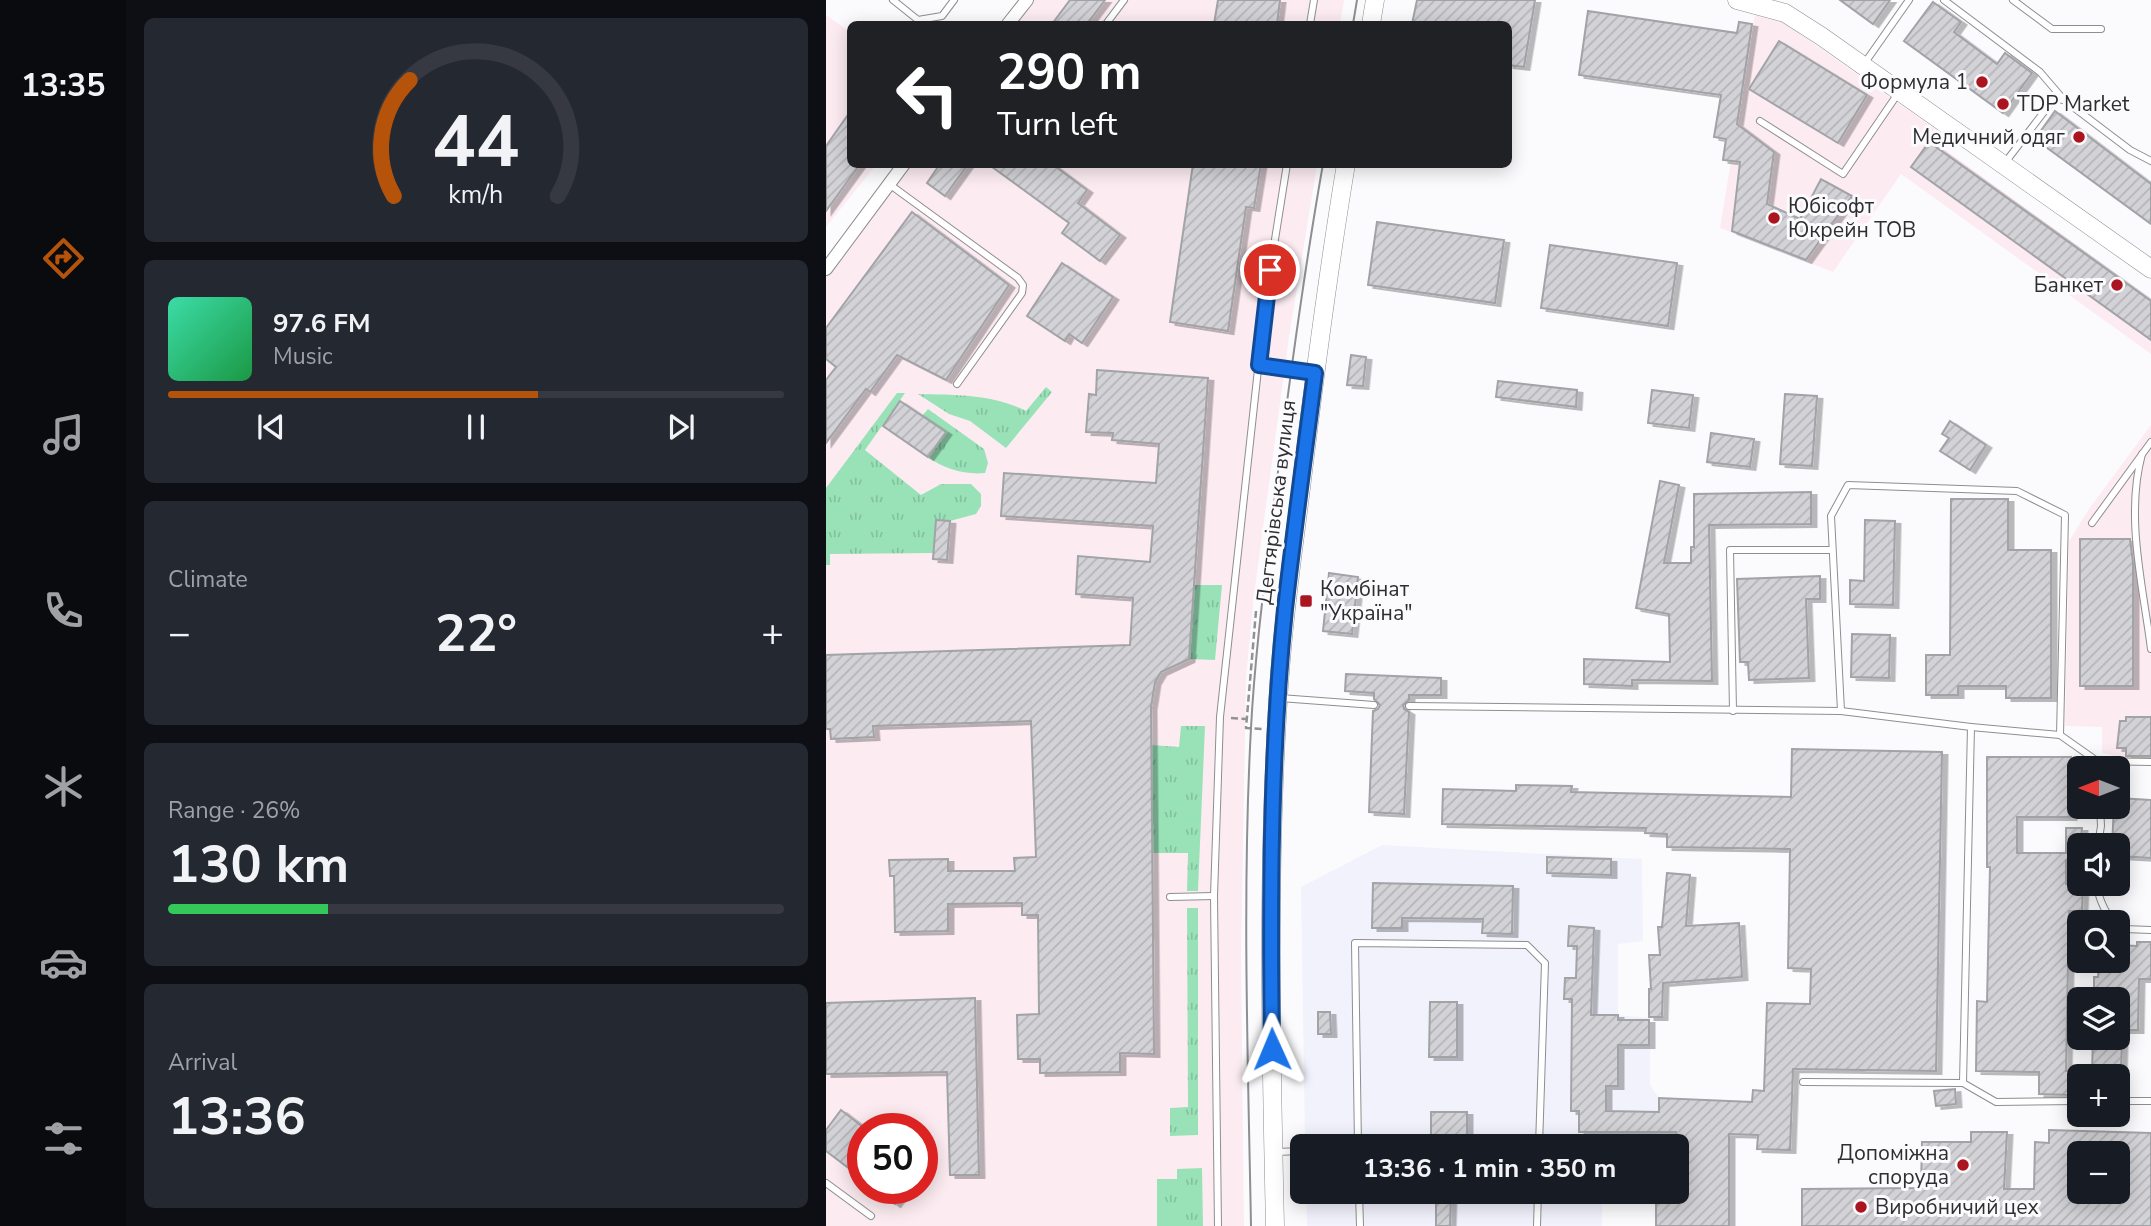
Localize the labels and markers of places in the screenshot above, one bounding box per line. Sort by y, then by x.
place label: Формула 1 [1860,68,1968,96]
marker: Формула 1 [1974,74,1990,90]
place label: TDP Market [2017,90,2130,118]
marker: TDP Market [1995,96,2011,112]
place label: Медичний одяг [1912,123,2065,151]
marker: Медичний одяг [2071,129,2087,145]
place label: Юбісофт Юкрейн ТОВ [1788,192,1916,244]
marker: Юбісофт Юкрейн ТОВ [1766,210,1782,226]
pin [1240,240,1300,300]
place label: Банкет [2034,271,2104,299]
marker: Банкет [2109,277,2125,293]
place label: Комбінат "Україна" [1320,575,1412,627]
marker: Комбінат "Україна" [1298,593,1314,609]
place label: Допоміжна споруда [1838,1139,1949,1191]
marker: Допоміжна споруда [1955,1157,1971,1173]
place label: Виробничий цех [1875,1193,2039,1221]
marker: Виробничий цех [1853,1199,1869,1215]

